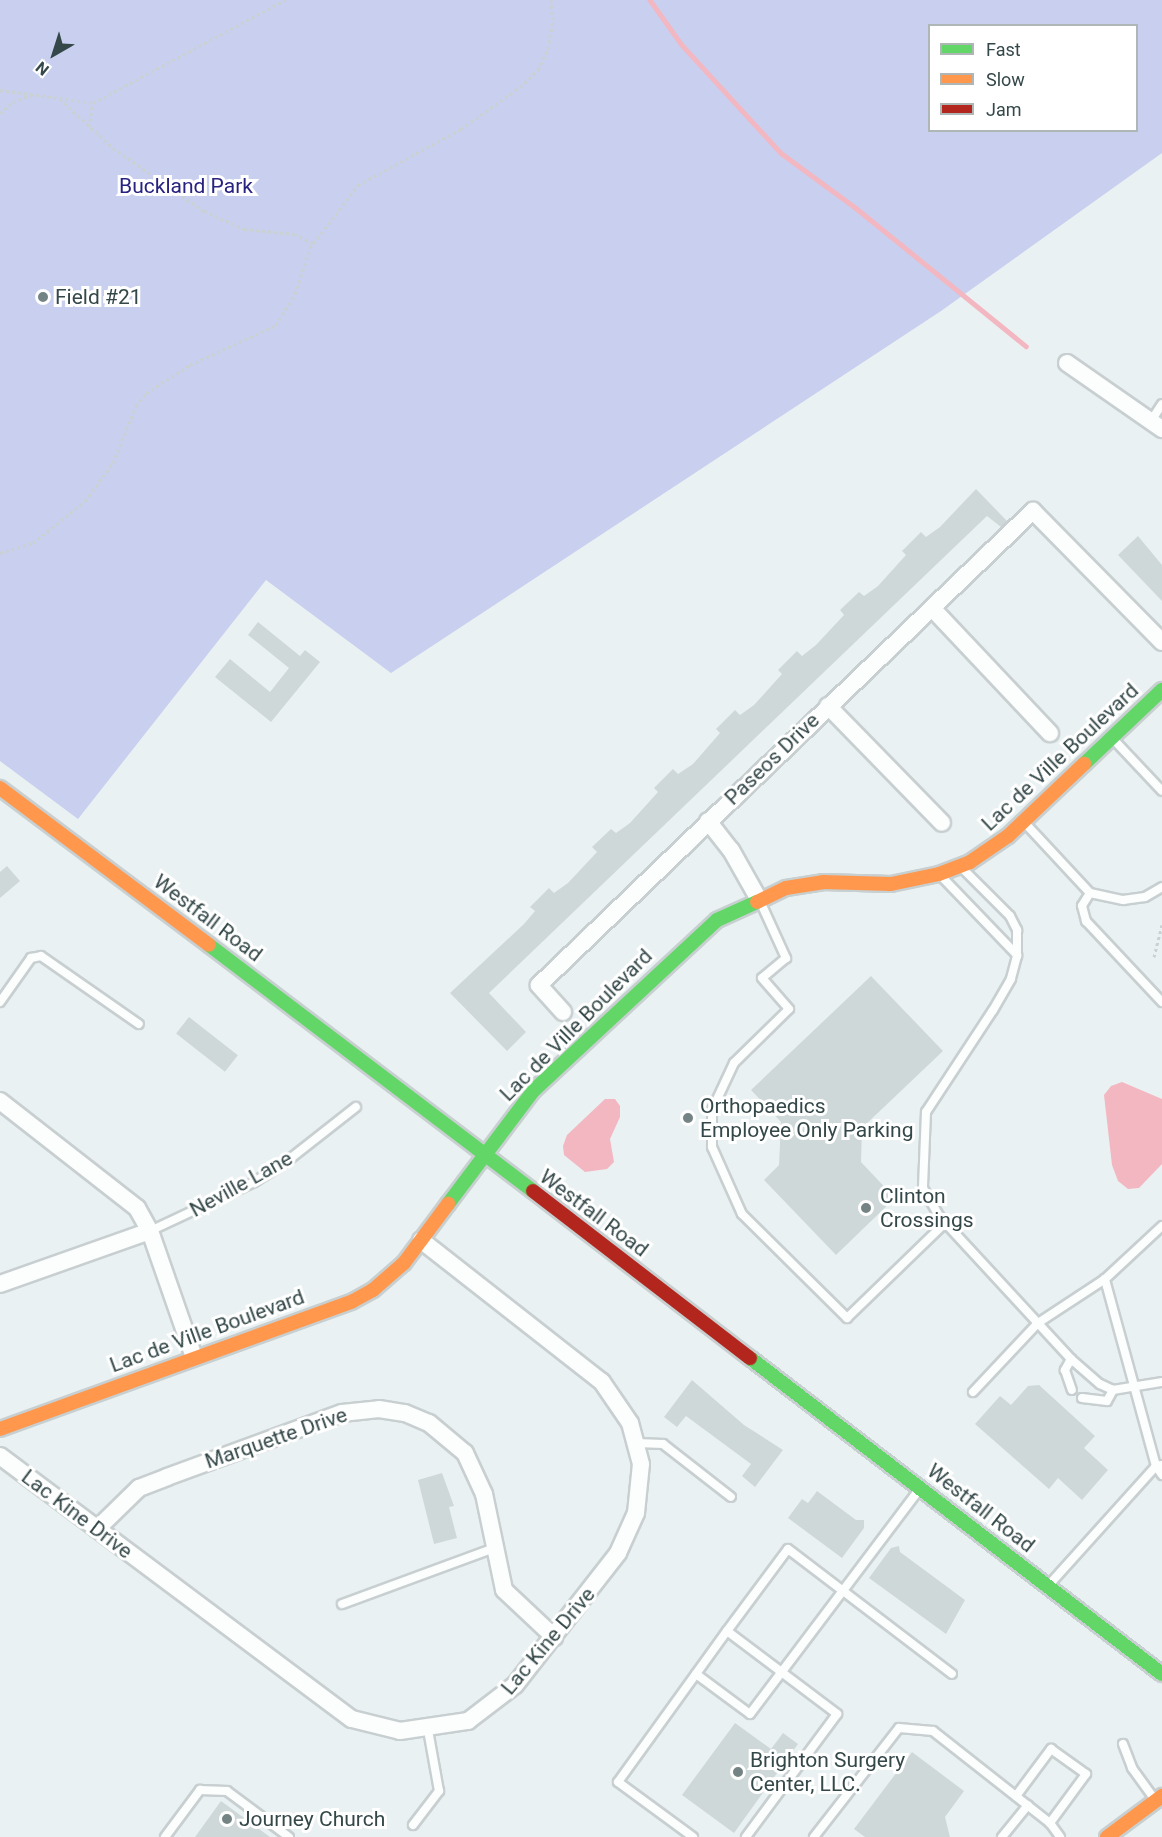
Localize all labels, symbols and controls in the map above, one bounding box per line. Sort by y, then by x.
north arrow [24,24,84,84]
legend [928,24,1138,132]
text: Fast [986,39,1021,60]
text: N [32,57,53,79]
text: Slow [986,69,1025,90]
text: Jam [986,99,1022,120]
park label: Buckland Park [119,173,253,199]
place label: Field #21 [55,284,142,310]
marker: Field #21 [36,290,50,304]
street label: Lac de Ville Boulevard [976,678,1144,836]
street label: Paseos Drive [719,708,825,810]
street label: Westfall Road [149,869,267,967]
street label: Lac de Ville Boulevard [495,944,657,1106]
place label: Orthopaedics Employee Only Parking [700,1093,913,1143]
marker: Orthopaedics Employee Only Parking [681,1111,695,1125]
street label: Neville Lane [185,1146,297,1222]
street label: Westfall Road [535,1164,653,1262]
place label: Clinton Crossings [880,1183,974,1233]
marker: Clinton Crossings [857,1199,875,1217]
street label: Lac de Ville Boulevard [106,1284,308,1378]
street label: Marquette Drive [202,1402,350,1474]
street label: Westfall Road [922,1458,1040,1558]
street label: Lac Kine Drive [17,1464,137,1564]
street label: Lac Kine Drive [496,1582,600,1700]
place label: Brighton Surgery Center, LLC. [750,1747,905,1797]
marker: Brighton Surgery Center, LLC. [731,1765,745,1779]
place label: Journey Church [239,1806,385,1832]
marker: Journey Church [220,1812,234,1826]

